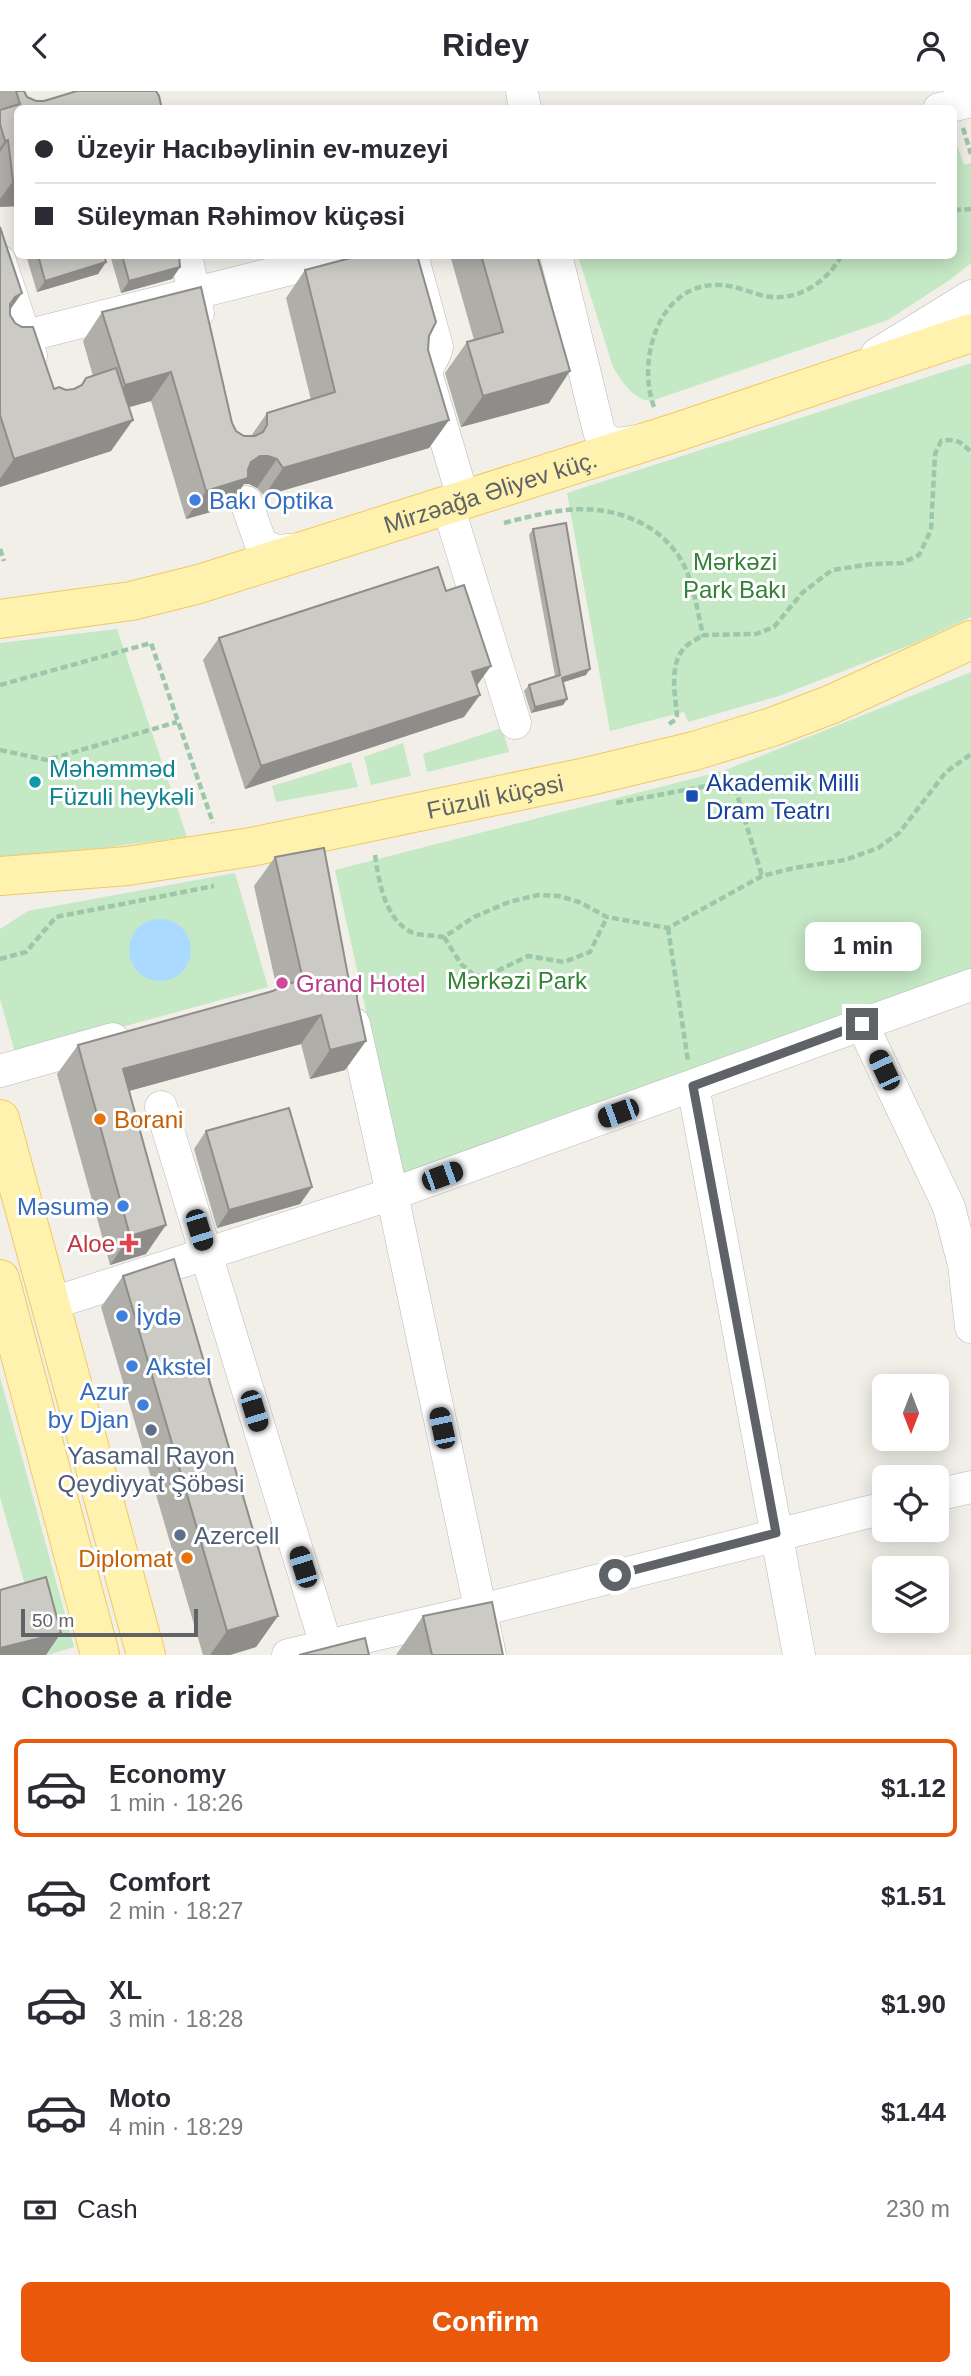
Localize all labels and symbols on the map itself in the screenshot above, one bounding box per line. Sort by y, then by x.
street label: Mirzəağa Əliyev küç. [380,445,600,538]
place label: Bakı Optika [209,487,334,514]
marker: Bakı Optika [187,492,203,508]
park label: Mərkəzi Park Bakı [683,548,787,603]
place label: Məhəmməd Füzuli heykəli [49,755,194,810]
street label: Füzuli küçəsi [424,769,566,823]
place label: Akademik Milli Dram Teatrı [706,769,859,824]
marker: Məhəmməd Füzuli heykəli [27,774,43,790]
marker: Akademik Milli Dram Teatrı [684,788,700,804]
callout: 1 min [804,923,920,971]
park label: Mərkəzi Park [447,967,588,994]
place label: Grand Hotel [296,970,425,997]
marker: Grand Hotel [274,975,290,991]
route end [846,1008,878,1040]
car [866,1047,903,1093]
car [595,1096,642,1130]
place label: Borani [114,1106,183,1133]
marker: Borani [92,1111,108,1127]
car [419,1159,466,1193]
place label: Məsumə [17,1193,109,1220]
marker: Məsumə [115,1198,131,1214]
car [183,1207,216,1253]
place label: Aloe [67,1230,115,1257]
marker: Aloe [121,1235,137,1251]
place label: İydə [136,1303,181,1330]
marker: İydə [114,1308,130,1324]
place label: Akstel [146,1353,211,1380]
marker: Akstel [124,1358,140,1374]
north arrow [872,1374,948,1451]
place label: Azur by Djan [48,1378,129,1433]
car [238,1388,271,1434]
marker: Azur by Djan [135,1397,151,1413]
car [428,1405,457,1451]
marker: Yasamal Rayon Qeydiyyat Şöbəsi [143,1422,159,1438]
place label: Yasamal Rayon Qeydiyyat Şöbəsi [58,1442,244,1497]
place label: Azercell [194,1522,279,1549]
marker: Azercell [172,1527,188,1543]
car [287,1544,320,1590]
place label: Diplomat [78,1545,173,1572]
marker: Diplomat [179,1550,195,1566]
route start [599,1559,631,1591]
scale bar [21,1606,198,1638]

